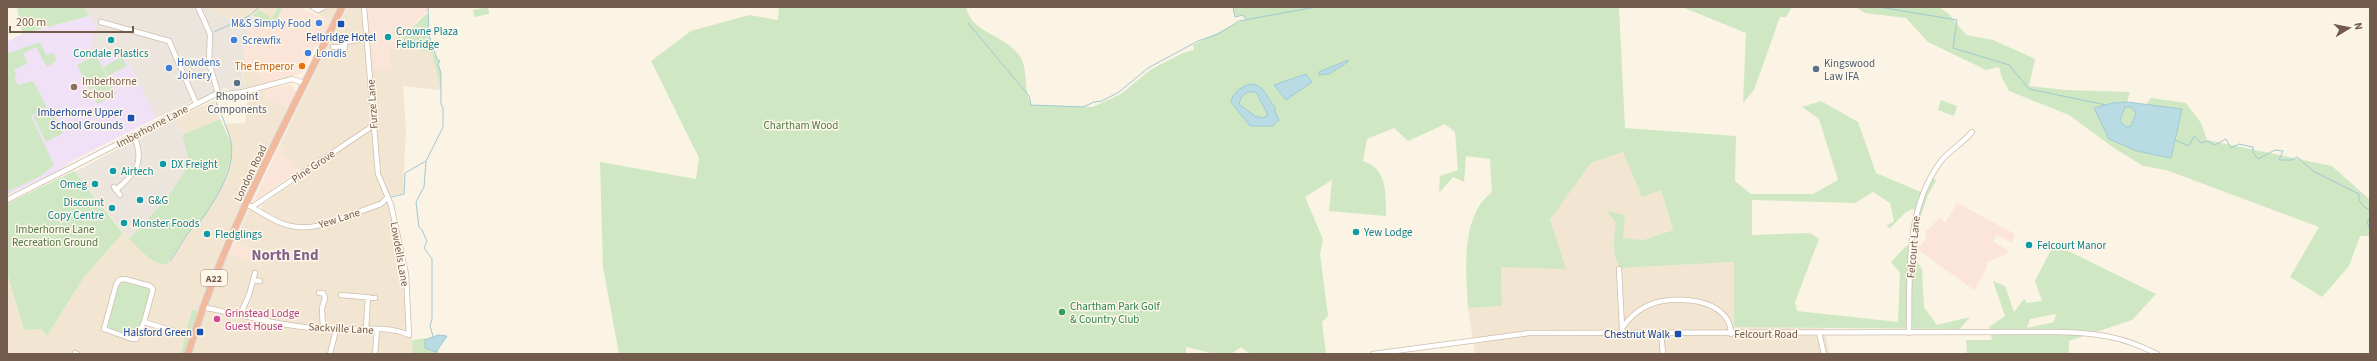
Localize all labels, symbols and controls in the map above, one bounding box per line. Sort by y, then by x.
scale bar [10,8,133,34]
north arrow [2329,8,2369,48]
text: 200 m [16,14,46,31]
place label: M&S Simply Food [231,16,311,31]
marker: M&S Simply Food [314,18,324,28]
marker: Felbridge Hotel [336,19,346,29]
text: N [2350,21,2366,31]
place label: Crowne Plaza Felbridge [396,24,458,52]
place label: Felbridge Hotel [306,30,376,45]
marker: Crowne Plaza Felbridge [383,32,393,42]
place label: Screwfix [242,33,281,48]
marker: Condale Plastics [106,35,116,45]
marker: Screwfix [229,35,239,45]
place label: Condale Plastics [73,46,149,61]
place label: Londis [316,46,347,61]
marker: Londis [303,48,313,58]
place label: Howdens Joinery [177,55,221,83]
place label: Kingswood Law IFA [1824,56,1875,84]
place label: The Emperor [235,59,294,74]
marker: The Emperor [297,61,307,71]
marker: Howdens Joinery [164,63,174,73]
marker: Kingswood Law IFA [1811,64,1821,74]
place label: Imberhorne School [82,74,137,102]
marker: Rhopoint Components [232,78,242,88]
street label: Furze Lane [363,78,382,129]
marker: Imberhorne School [69,82,79,92]
place label: Rhopoint Components [207,89,267,117]
street label: Imberhorne Lane [114,101,191,152]
place label: Imberhorne Upper School Grounds [38,105,123,133]
marker: Imberhorne Upper School Grounds [126,113,136,123]
park label: Chartham Wood [764,118,838,133]
street label: London Road [230,142,271,204]
street label: Pine Grove [289,146,338,186]
place label: DX Freight [171,157,218,172]
marker: DX Freight [158,159,168,169]
place label: Airtech [121,164,154,179]
marker: Airtech [108,166,118,176]
place label: Omeg [60,177,87,192]
marker: Omeg [90,179,100,189]
place label: G&G [148,193,168,208]
place label: Discount Copy Centre [48,195,105,223]
marker: G&G [135,195,145,205]
marker: Discount Copy Centre [107,203,117,213]
street label: Yew Lane [316,205,362,233]
street label: Felcourt Lane [1903,215,1924,279]
place label: Monster Foods [132,216,200,231]
marker: Monster Foods [119,218,129,228]
street label: Lowdells Lane [386,221,413,288]
park label: Imberhorne Lane Recreation Ground [12,222,98,250]
place label: Yew Lodge [1363,225,1413,240]
place label: Fledglings [215,227,262,242]
marker: Yew Lodge [1351,227,1361,237]
marker: Fledglings [202,229,212,239]
place label: Felcourt Manor [2037,238,2107,253]
marker: Felcourt Manor [2024,240,2034,250]
district label: North End [252,245,318,266]
road number: A22 [201,270,227,286]
place label: Chartham Park Golf & Country Club [1070,299,1161,327]
place label: Grinstead Lodge Guest House [225,306,300,334]
marker: Chartham Park Golf & Country Club [1057,307,1067,317]
marker: Grinstead Lodge Guest House [212,314,222,324]
street label: Sackville Lane [308,319,375,338]
place label: Halsford Green [123,325,192,340]
marker: Halsford Green [195,327,205,337]
place label: Chestnut Walk [1604,327,1671,342]
street label: Felcourt Road [1734,327,1798,342]
marker: Chestnut Walk [1673,329,1683,339]

